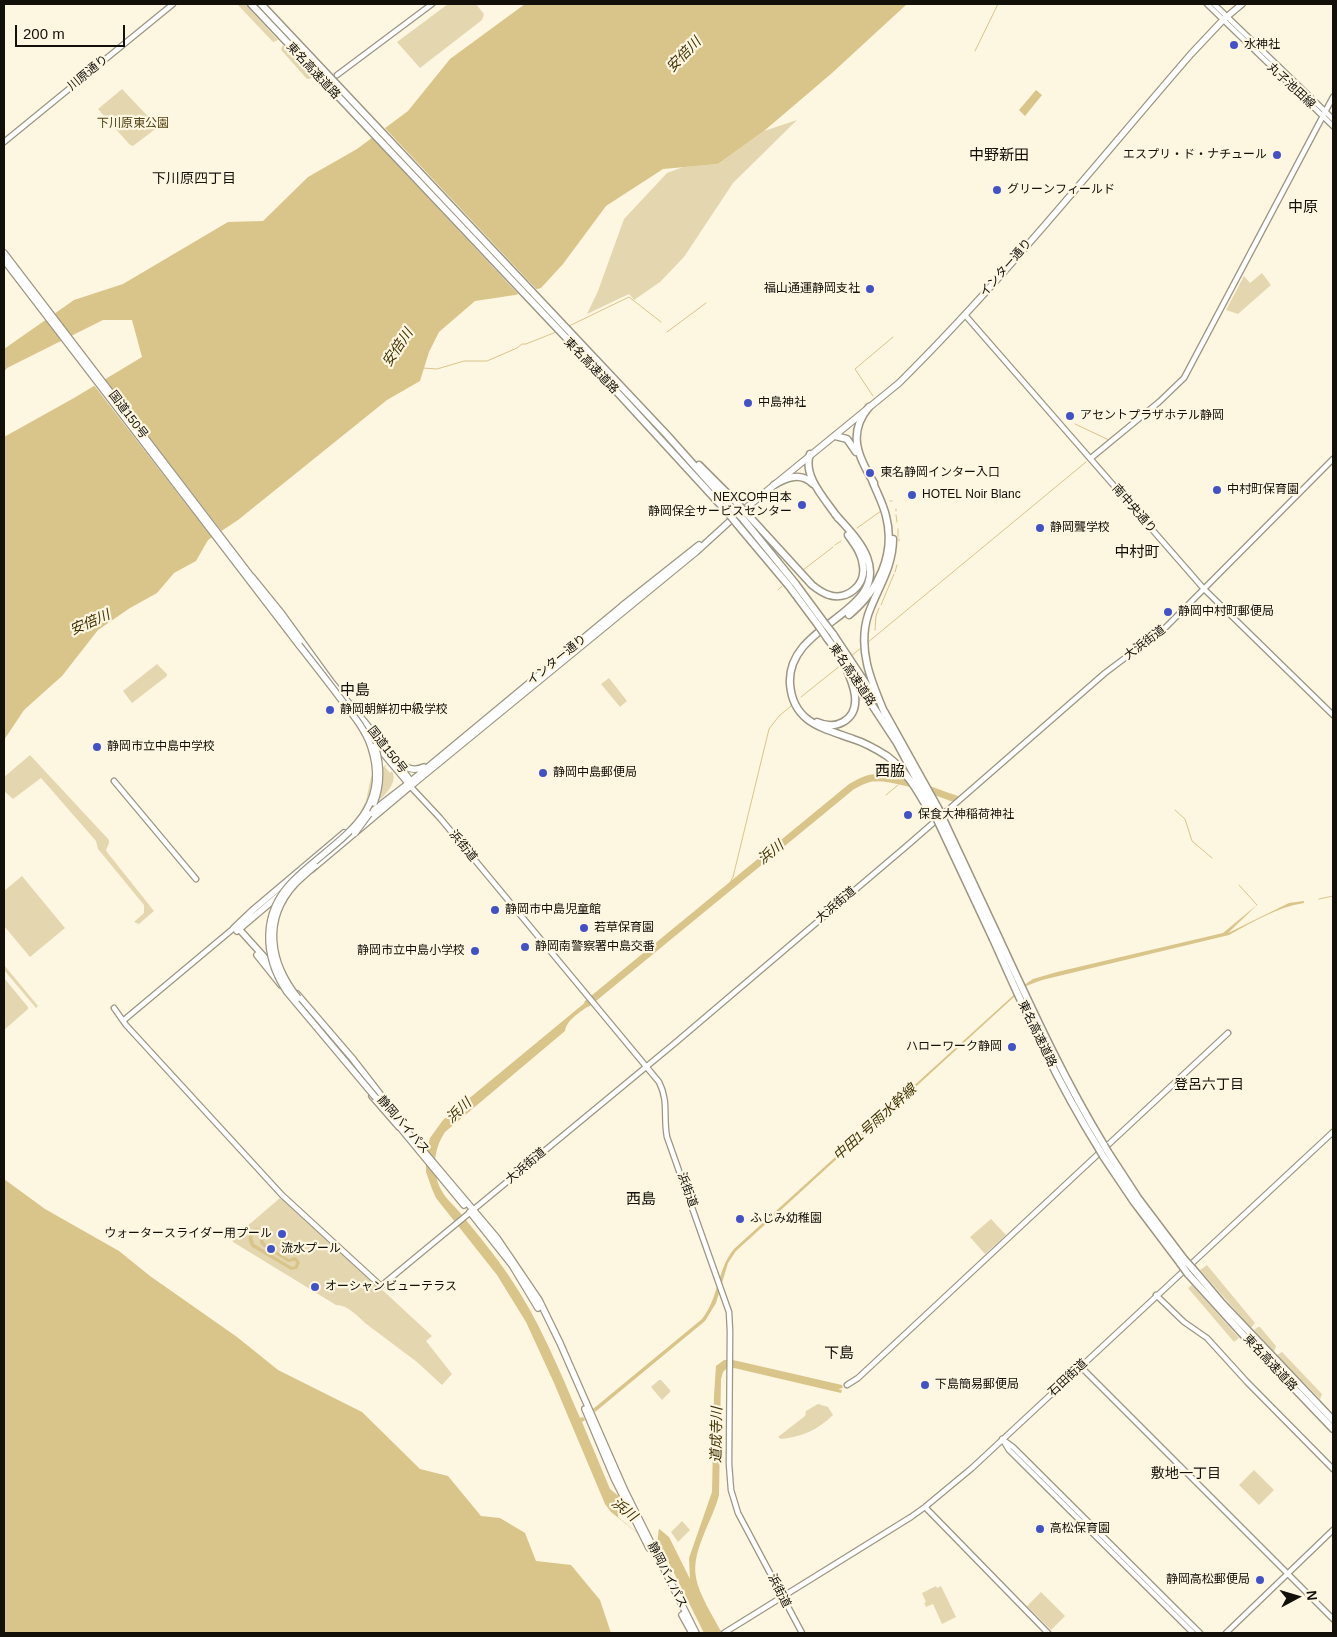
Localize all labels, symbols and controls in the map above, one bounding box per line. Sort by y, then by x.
scale bar [18,15,128,47]
text: 200 m [23,25,65,42]
water label: 安倍川 [663,34,705,76]
place label: 水神社 [1244,38,1280,52]
marker: 水神社 [1228,39,1240,51]
street label: 東名高速道路 [283,40,343,102]
street label: 川原通り [65,52,111,94]
street label: 丸子池田線 [1264,60,1318,112]
park label: 下川原東公園 [97,117,169,131]
district label: 中野新田 [969,147,1029,165]
place label: エスプリ・ド・ナチュール [1123,148,1267,162]
marker: エスプリ・ド・ナチュール [1271,149,1283,161]
district label: 下川原四丁目 [152,171,236,187]
place label: グリーンフィールド [1007,183,1115,197]
marker: グリーンフィールド [991,184,1003,196]
district label: 中原 [1288,199,1318,217]
street label: インター通り [977,236,1035,300]
place label: 福山通運静岡支社 [764,282,860,296]
marker: 福山通運静岡支社 [864,283,876,295]
water label: 安倍川 [379,326,417,370]
street label: 東名高速道路 [561,335,621,397]
street label: 国道150号 [105,388,151,442]
place label: 中島神社 [758,396,806,410]
marker: 中島神社 [742,397,754,409]
place label: アセントプラザホテル静岡 [1080,409,1224,423]
marker: アセントプラザホテル静岡 [1064,410,1076,422]
place label: 東名静岡インター入口 [880,466,1000,480]
marker: 東名静岡インター入口 [864,467,876,479]
street label: 南中央通り [1109,482,1159,536]
place label: 中村町保育園 [1227,483,1299,497]
marker: 中村町保育園 [1211,484,1223,496]
place label: HOTEL Noir Blanc [922,488,1021,502]
marker: HOTEL Noir Blanc [906,489,918,501]
place label: NEXCO中日本 静岡保全サービスセンター [648,491,792,519]
marker: NEXCO中日本 静岡保全サービスセンター [796,499,808,511]
place label: 静岡聾学校 [1050,521,1110,535]
marker: 静岡聾学校 [1034,522,1046,534]
district label: 中村町 [1115,544,1159,562]
place label: 静岡中村町郵便局 [1178,605,1274,619]
marker: 静岡中村町郵便局 [1162,606,1174,618]
water label: 安倍川 [67,607,113,639]
street label: 大浜街道 [1121,623,1169,663]
street label: インター通り [524,632,590,688]
street label: 東名高速道路 [826,641,878,709]
district label: 中島 [340,682,370,700]
place label: 静岡朝鮮初中級学校 [340,703,448,717]
marker: 静岡朝鮮初中級学校 [324,704,336,716]
street label: 国道150号 [364,723,410,777]
place label: 静岡市立中島中学校 [107,740,215,754]
marker: 静岡市立中島中学校 [91,741,103,753]
district label: 西脇 [875,763,905,781]
place label: 静岡中島郵便局 [553,766,637,780]
marker: 静岡中島郵便局 [537,767,549,779]
place label: 保食大神稲荷神社 [918,808,1014,822]
marker: 保食大神稲荷神社 [902,809,914,821]
street label: 浜街道 [446,827,480,865]
water label: 浜川 [755,838,787,868]
street label: 大浜街道 [813,884,859,926]
place label: 静岡市中島児童館 [505,903,601,917]
marker: 静岡市中島児童館 [489,904,501,916]
place label: 若草保育園 [594,921,654,935]
marker: 若草保育園 [578,922,590,934]
place label: 静岡南警察署中島交番 [535,940,655,954]
marker: 静岡南警察署中島交番 [519,941,531,953]
place label: 静岡市立中島小学校 [357,944,465,958]
marker: 静岡市立中島小学校 [469,945,481,957]
street label: 東名高速道路 [1015,998,1059,1070]
place label: ハローワーク静岡 [906,1040,1002,1054]
marker: ハローワーク静岡 [1006,1041,1018,1053]
district label: 登呂六丁目 [1174,1077,1244,1093]
water label: 中田1号雨水幹線 [830,1081,920,1165]
street label: 静岡バイパス [374,1093,432,1157]
water label: 浜川 [443,1095,475,1127]
street label: 大浜街道 [503,1145,549,1187]
street label: 浜街道 [674,1171,700,1209]
district label: 西島 [626,1191,656,1209]
place label: ふじみ幼稚園 [750,1212,822,1226]
marker: ふじみ幼稚園 [734,1213,746,1225]
place label: ウォータースライダー用プール [104,1227,272,1241]
marker: ウォータースライダー用プール [276,1228,288,1240]
place label: 流水プール [281,1242,341,1256]
marker: 流水プール [265,1243,277,1255]
place label: オーシャンビューテラス [325,1280,457,1294]
marker: オーシャンビューテラス [309,1281,321,1293]
street label: 東名高速道路 [1240,1332,1300,1394]
district label: 下島 [824,1345,854,1363]
street label: 石田街道 [1046,1356,1090,1400]
place label: 下島簡易郵便局 [935,1378,1019,1392]
marker: 下島簡易郵便局 [919,1379,931,1391]
water label: 道成寺川 [708,1407,726,1463]
district label: 敷地一丁目 [1151,1466,1221,1482]
water label: 浜川 [608,1495,640,1525]
place label: 高松保育園 [1050,1522,1110,1536]
marker: 高松保育園 [1034,1523,1046,1535]
street label: 静岡バイパス [644,1540,690,1610]
street label: 浜街道 [764,1572,794,1610]
north arrow [1272,1572,1322,1622]
place label: 静岡高松郵便局 [1166,1573,1250,1587]
marker: 静岡高松郵便局 [1254,1574,1266,1586]
text: N [1303,1590,1320,1601]

